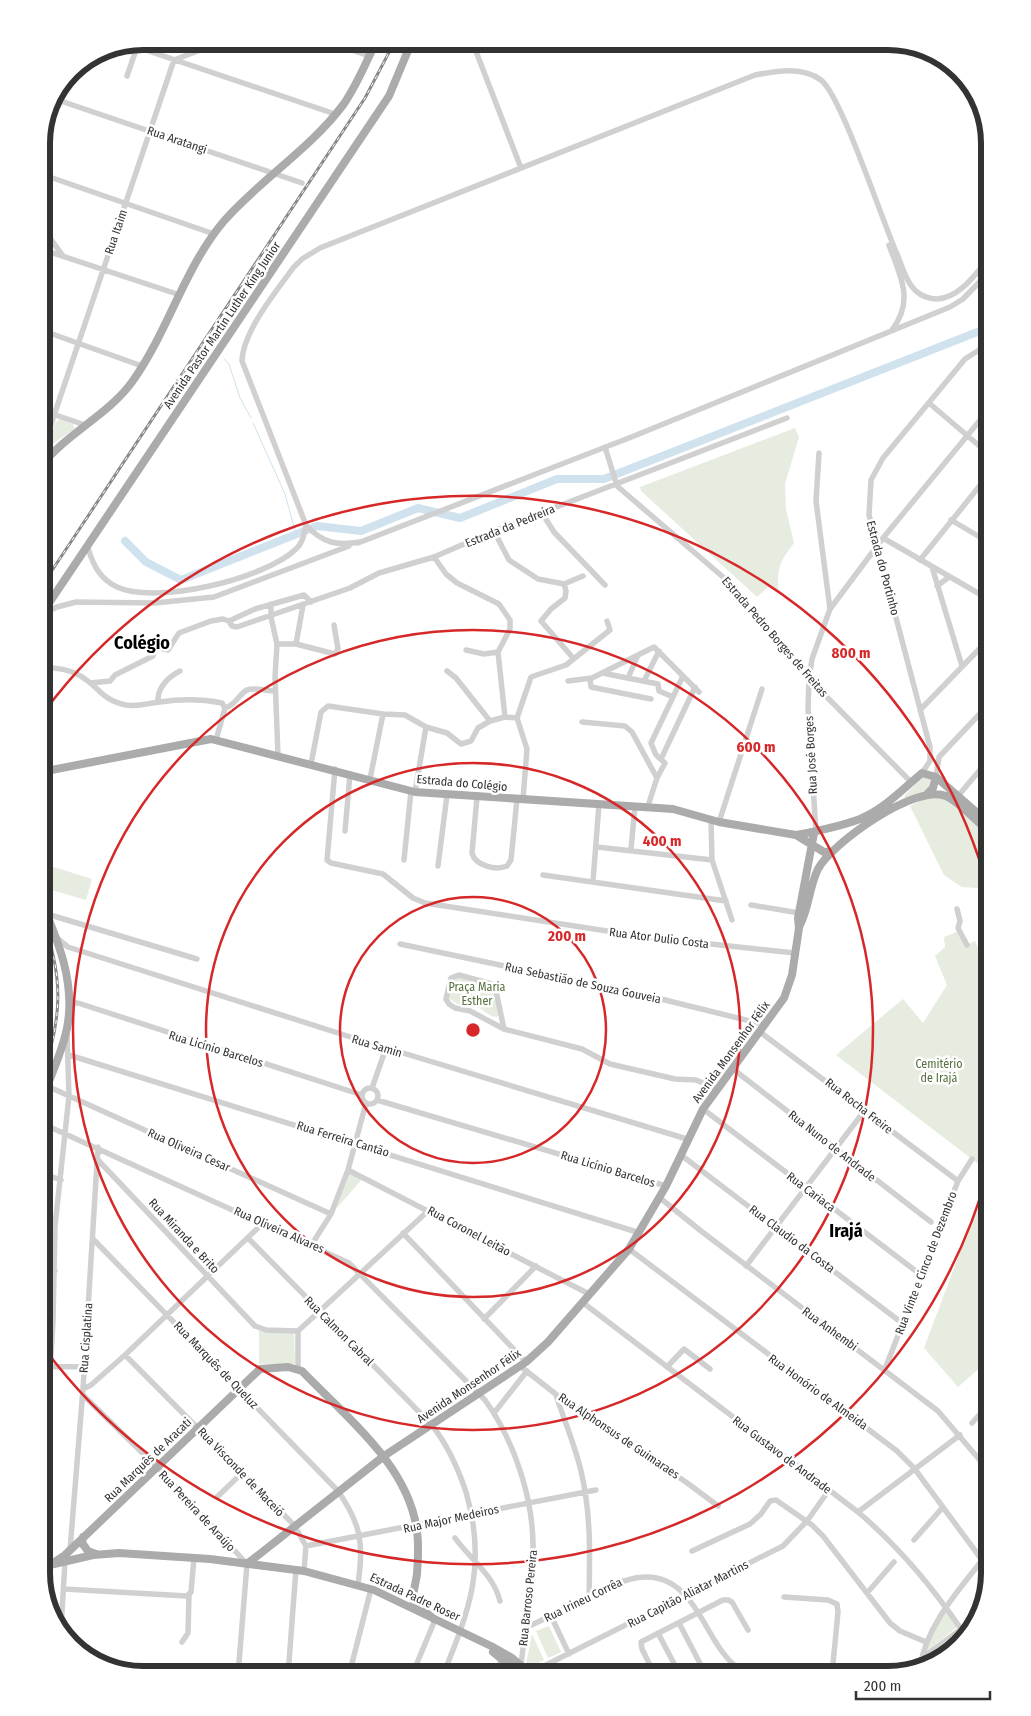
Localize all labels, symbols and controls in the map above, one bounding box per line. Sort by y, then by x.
street label: Rua Aratangi [145,123,209,157]
street label: Rua Itaim [102,208,130,256]
street label: Avenida Pastor Martin Luther King Junior [161,238,284,411]
street label: Estrada da Pedreira [463,502,557,550]
street label: Estrada do Portinho [864,519,902,617]
street label: Estrada Pedro Borges de Freitas [719,574,831,700]
district label: Colégio [114,632,170,654]
text: 800 m [832,644,870,662]
street label: Rua José Borges [802,715,820,795]
text: 600 m [737,738,775,756]
street label: Estrada do Colégio [416,772,508,794]
text: 400 m [643,832,681,850]
street label: Rua Ator Dulio Costa [608,925,710,951]
text: 200 m [547,927,586,945]
street label: Rua Sebastião de Souza Gouveia [504,960,662,1006]
park label: Praça Maria Esther [449,980,506,1008]
street label: Avenida Monsenhor Félix [689,998,773,1106]
centre of rings [464,1021,482,1039]
street label: Rua Licínio Barcelos [167,1028,265,1070]
street label: Rua Samin [350,1032,404,1060]
park label: Cemitério de Irajá [915,1057,963,1085]
street label: Rua Rocha Freire [822,1075,896,1137]
street label: Rua Nuno de Andrade [786,1108,878,1184]
street label: Rua Ferreira Cantão [295,1118,391,1160]
street label: Rua Oliveira Cesar [146,1126,233,1175]
street label: Rua Licínio Barcelos [559,1148,657,1190]
street label: Rua Cariaca [784,1169,838,1215]
street label: Rua Vinte e Cinco de Dezembro [892,1190,960,1336]
street label: Rua Miranda e Brito [146,1196,222,1276]
street label: Rua Claudio da Costa [746,1202,838,1276]
street label: Rua Coronel Leitão [425,1203,513,1259]
street label: Rua Oliveira Alvares [232,1204,326,1256]
district label: Irajá [829,1220,863,1242]
street label: Rua Calmon Cabral [301,1293,377,1369]
street label: Rua Cisplatina [77,1302,95,1374]
street label: Rua Anhembi [800,1304,860,1354]
street label: Rua Marquês de Queluz [171,1319,261,1412]
street label: Avenida Monsenhor Félix [414,1346,524,1426]
street label: Rua Honório de Almeida [766,1351,870,1433]
street label: Rua Alphonsus de Guimaraes [556,1390,682,1482]
street label: Rua Gustavo de Andrade [730,1413,834,1497]
street label: Rua Marquês de Aracati [102,1415,194,1505]
street label: Rua Visconde de Maceió [195,1425,287,1519]
street label: Rua Pereira de Araújo [156,1468,238,1554]
street label: Rua Major Medeiros [402,1502,500,1536]
street label: Rua Barroso Pereira [516,1549,540,1647]
street label: Rua Capitão Aliatar Martins [625,1557,751,1631]
street label: Estrada Padre Roser [368,1570,463,1624]
street label: Rua Irineu Corrêa [542,1575,624,1625]
scale bar [856,1668,990,1700]
text: 200 m [864,1677,901,1695]

